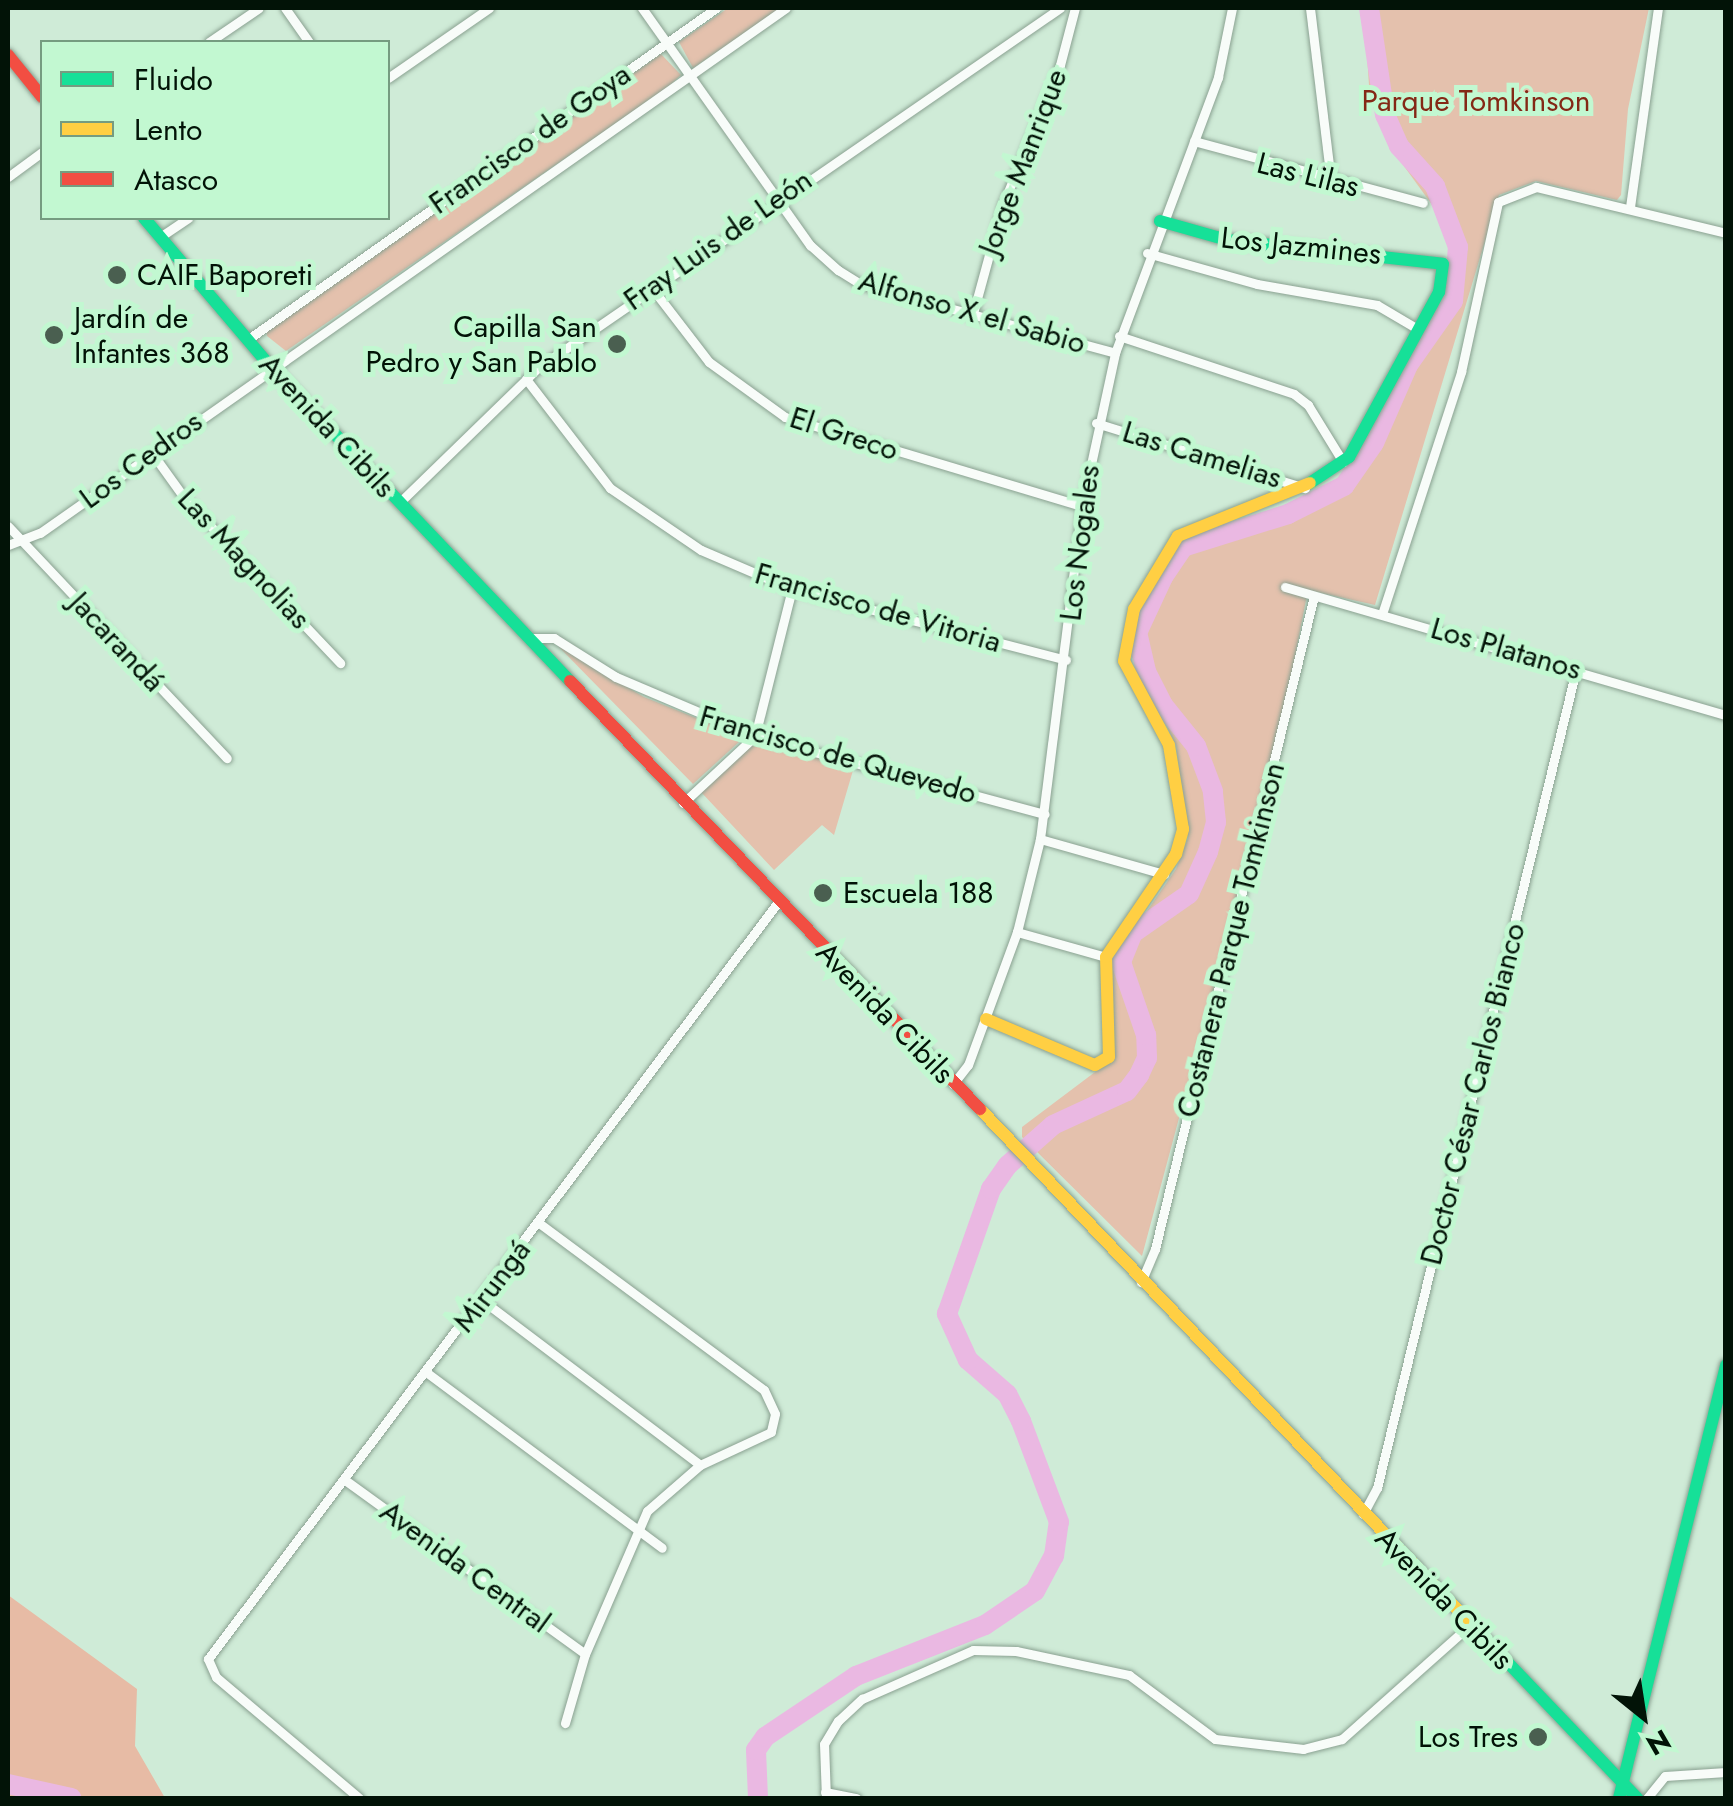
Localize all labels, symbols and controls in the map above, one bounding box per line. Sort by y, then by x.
legend [40,40,390,220]
street label: Francisco de Goya [423,56,637,222]
text: Fluido [134,58,213,101]
street label: Jorge Manrique [971,64,1075,260]
park label: Parque Tomkinson [1362,83,1590,119]
text: Lento [134,108,202,151]
street label: Las Lilas [1253,145,1363,205]
text: Atasco [134,158,218,201]
street label: Fray Luis de León [617,162,819,318]
street label: Los Jazmines [1219,220,1383,272]
place label: CAIF Baporeti [137,257,313,293]
street label: Alfonso X el Sabio [855,262,1089,362]
marker: CAIF Baporeti [106,264,128,286]
place label: Jardín de Infantes 368 [74,300,230,370]
place label: Capilla San Pedro y San Pablo [366,309,597,380]
marker: Jardín de Infantes 368 [43,324,65,346]
marker: Capilla San Pedro y San Pablo [606,333,628,355]
street label: Avenida Cibils [251,347,403,505]
street label: El Greco [785,400,903,468]
street label: Los Cedros [73,404,209,516]
street label: Las Camelias [1118,414,1286,496]
street label: Los Nogales [1053,463,1107,623]
street label: Las Magnolias [170,482,318,636]
street label: Francisco de Vitoria [751,556,1005,660]
street label: Jacarandá [62,585,172,699]
street label: Los Platanos [1427,610,1585,688]
street label: Francisco de Quevedo [695,698,981,812]
street label: Costanera Parque Tomkinson [1169,759,1293,1121]
place label: Escuela 188 [843,875,994,911]
marker: Escuela 188 [812,882,834,904]
street label: Doctor César Carlos Bianco [1413,919,1533,1269]
street label: Avenida Cibils [809,935,961,1091]
street label: Mirungá [446,1233,538,1339]
street label: Avenida Central [373,1493,557,1641]
street label: Avenida Cibils [1368,1521,1520,1677]
north arrow [1593,1666,1693,1766]
place label: Los Tres [1418,1719,1518,1755]
text: N [1638,1719,1678,1766]
marker: Los Tres [1527,1726,1549,1748]

